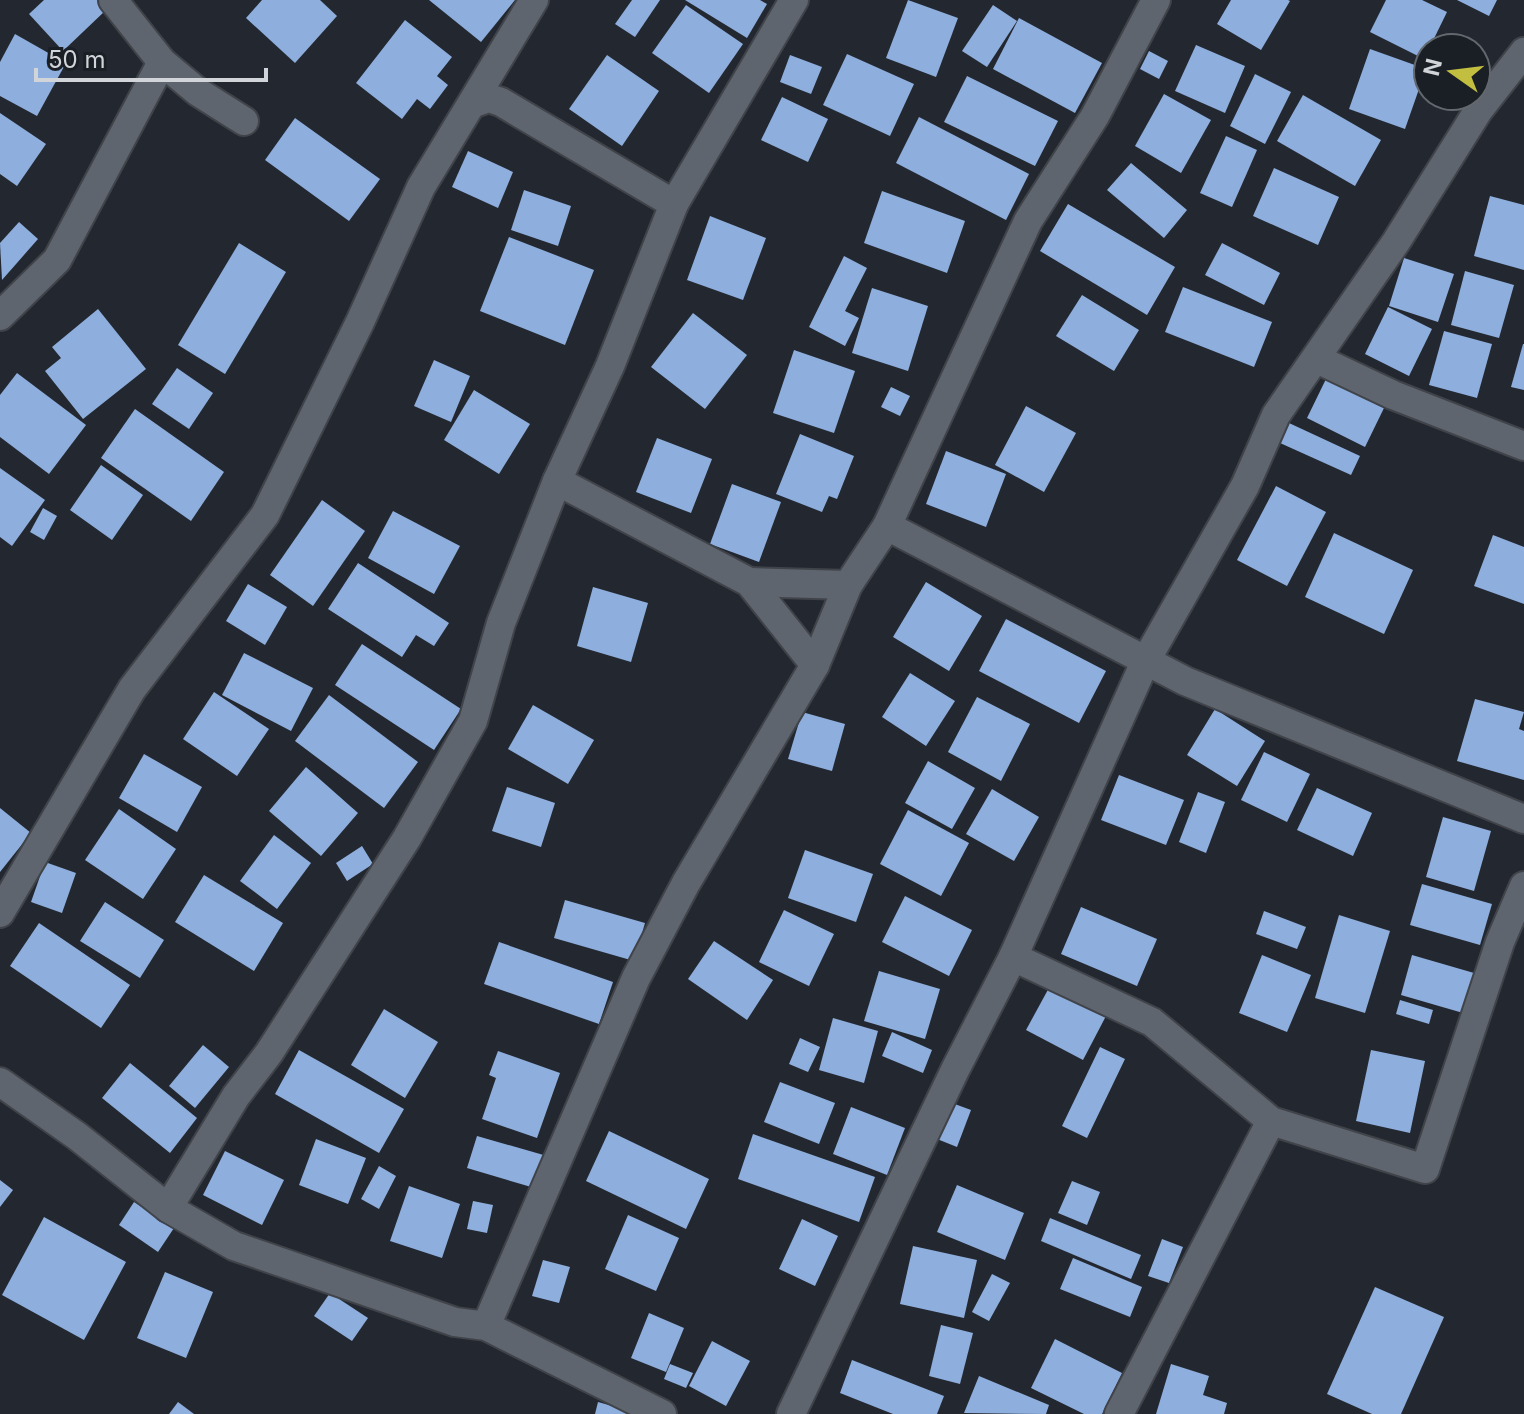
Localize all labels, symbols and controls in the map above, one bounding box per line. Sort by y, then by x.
scale bar [36,32,266,82]
north arrow [1412,32,1492,112]
text: 50 m [48,45,106,74]
text: N [1418,56,1447,78]

